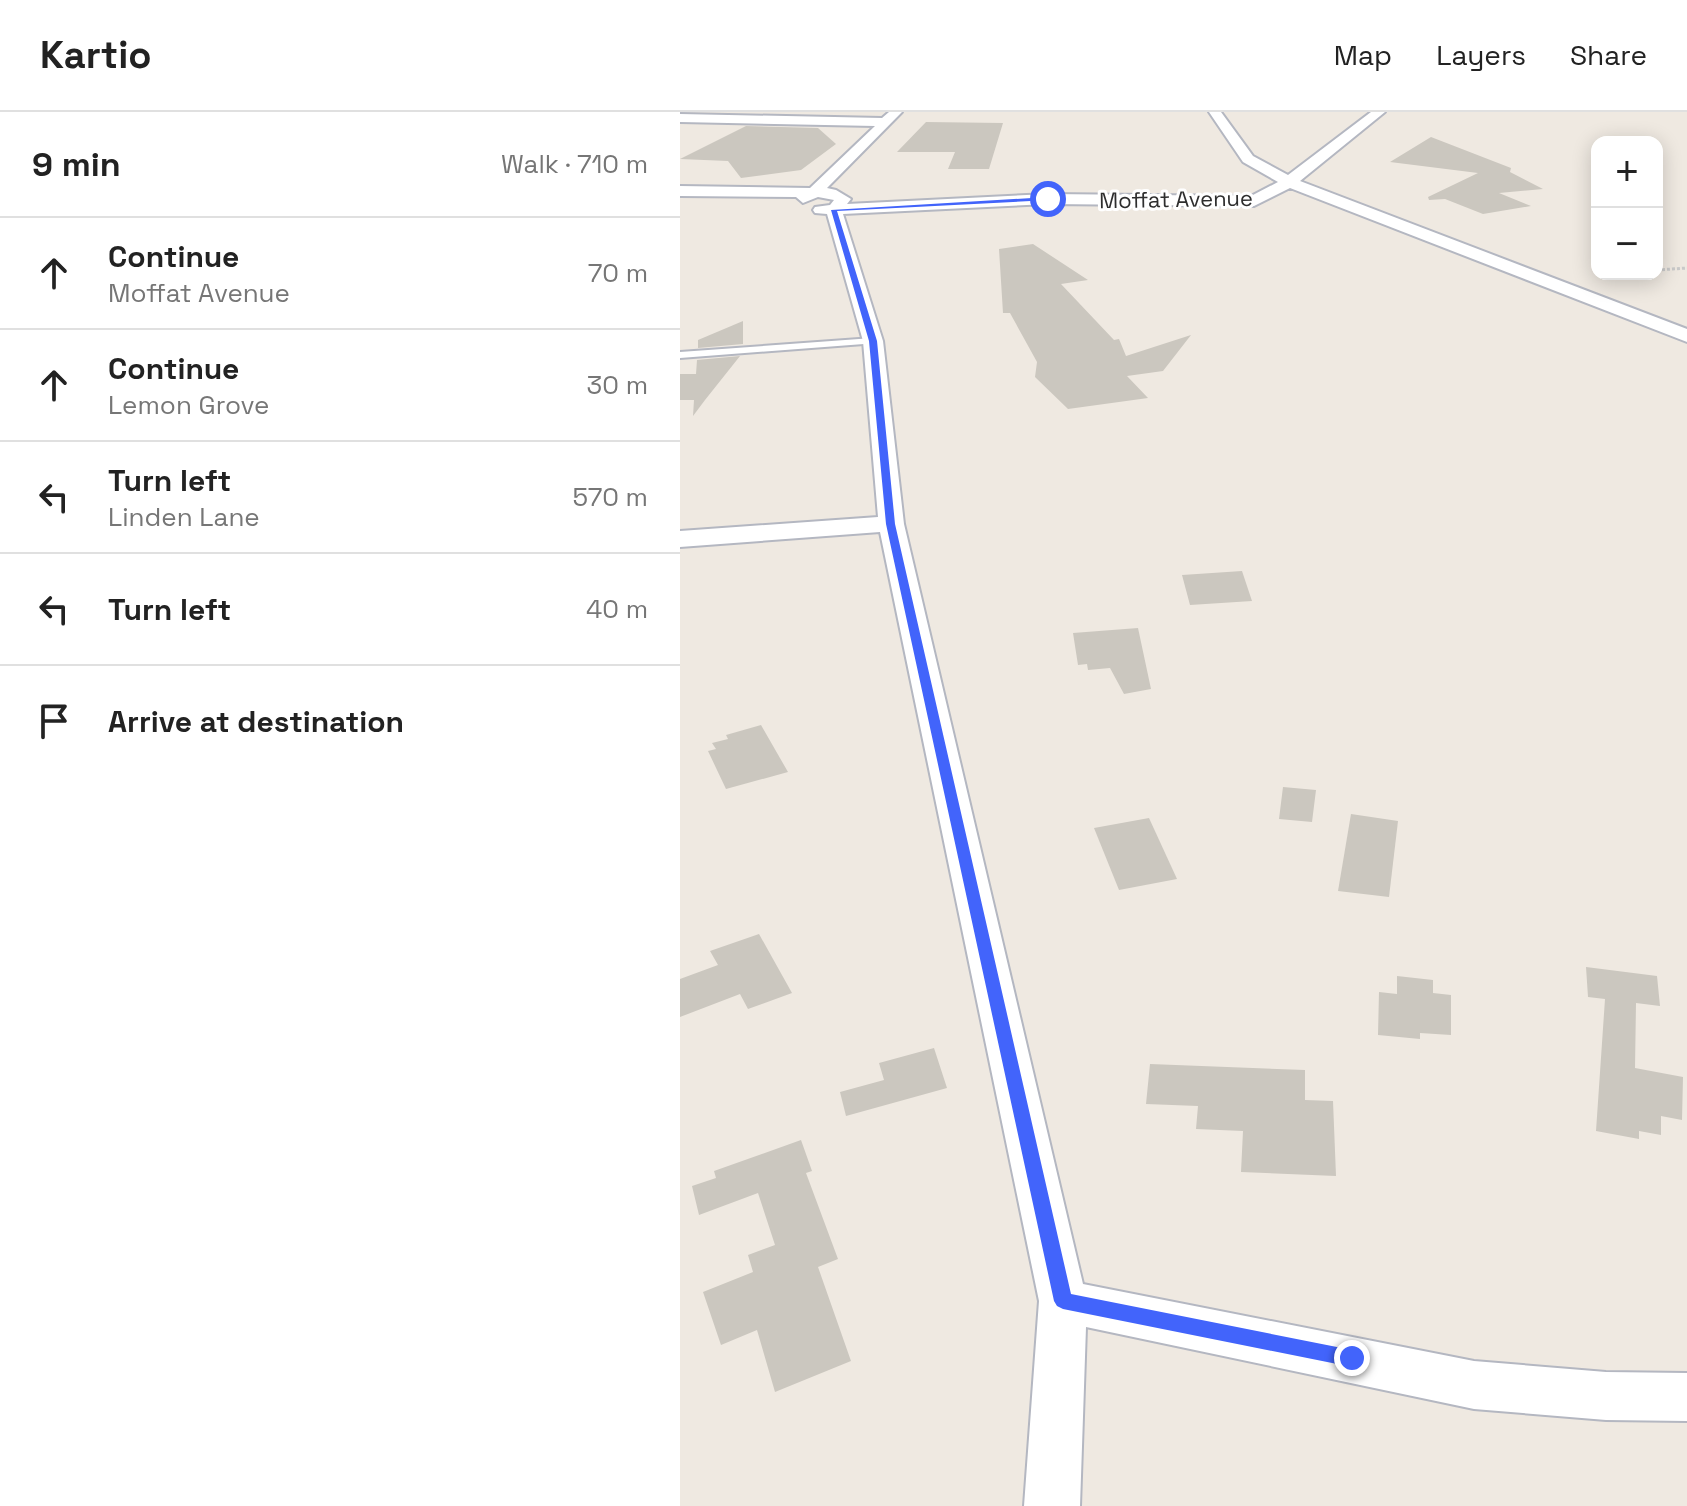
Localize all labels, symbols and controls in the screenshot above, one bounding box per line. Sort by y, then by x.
text: Kartio [40,31,152,79]
text: Map [1334,37,1392,73]
text: Layers [1436,37,1526,73]
text: Share [1570,37,1647,73]
map controls [1591,136,1663,280]
button: + [1591,136,1663,208]
text: 9 min [32,143,121,186]
text: Walk · 710 m [501,147,648,181]
route start [1030,181,1066,217]
street label: Moffat Avenue [1099,184,1253,214]
button: − [1591,208,1663,280]
text: Continue [108,237,239,276]
icon: ahead [32,251,76,295]
text: 70 m [588,256,648,290]
text: Moffat Avenue [108,276,290,310]
text: Continue [108,349,239,388]
icon: ahead [32,363,76,407]
text: 30 m [587,368,648,402]
text: Lemon Grove [108,388,269,422]
text: Turn left [108,461,231,500]
icon: left [32,475,76,519]
text: 570 m [573,480,648,514]
text: Linden Lane [108,500,260,534]
icon: left [32,587,76,631]
text: Turn left [108,590,231,629]
text: 40 m [586,592,648,626]
icon: arrive [32,699,76,743]
text: Arrive at destination [108,702,404,741]
route end [1334,1340,1370,1376]

